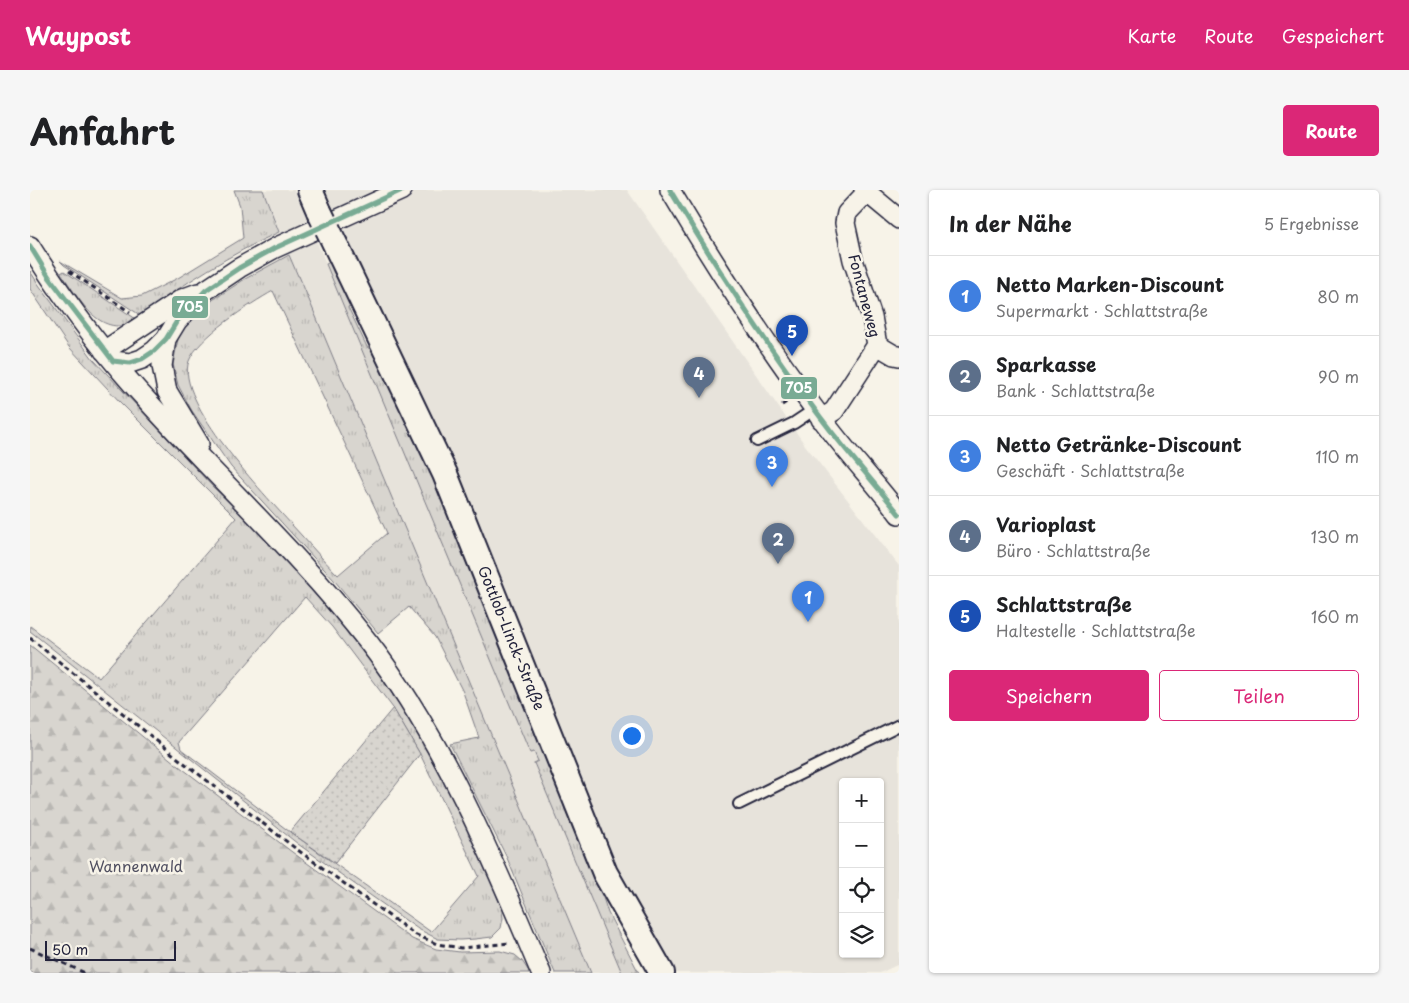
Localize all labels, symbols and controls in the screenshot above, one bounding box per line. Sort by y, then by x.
text: Waypost [25,17,131,53]
text: Karte [1128,22,1176,49]
text: Route [1204,22,1254,49]
text: Gespeichert [1282,22,1384,49]
text: Anfahrt [30,104,175,157]
button: Route [1283,105,1379,156]
text: In der Nähe [949,207,1071,239]
text: 5 Ergebnisse [1264,211,1359,235]
street label: Fontaneweg [843,251,888,340]
text: Netto Marken-Discount [996,270,1224,298]
text: 1 [961,284,969,308]
text: 80 m [1317,284,1359,308]
line badge: 705 [171,295,209,319]
text: 705 [176,296,204,317]
text: Supermarkt · Schlattstraße [996,298,1208,322]
pin: 5 [776,315,808,356]
text: Sparkasse [996,350,1096,378]
pin: 4 [683,357,715,398]
text: 2 [959,364,971,388]
text: 90 m [1318,364,1359,388]
line badge: 705 [780,376,818,400]
text: 705 [785,377,813,398]
text: Bank · Schlattstraße [996,378,1155,402]
text: Netto Getränke-Discount [996,430,1242,458]
text: 3 [960,444,970,468]
text: 110 m [1316,444,1359,468]
pin: 3 [756,446,788,487]
text: Geschäft · Schlattstraße [996,458,1185,482]
text: Varioplast [996,510,1096,538]
pin: 2 [762,523,794,564]
text: 4 [960,524,970,548]
text: 130 m [1311,524,1359,548]
text: Büro · Schlattstraße [996,538,1151,562]
street label: Gottlob-Linck-Straße [473,562,552,713]
pin: 1 [792,581,824,622]
text: Schlattstraße [996,590,1132,618]
text: 5 [960,604,970,628]
text: 160 m [1311,604,1359,628]
text: Haltestelle · Schlattstraße [996,618,1195,642]
button: Speichern [949,670,1149,721]
button: Teilen [1159,670,1359,721]
your location [619,723,645,749]
map controls [839,778,884,958]
button: + [839,778,884,823]
button: − [839,823,884,868]
park label: Wannenwald [89,854,183,877]
button: locate [839,868,884,913]
button: layers [839,913,884,958]
scale bar [45,938,176,961]
text: 50 m [52,939,88,960]

